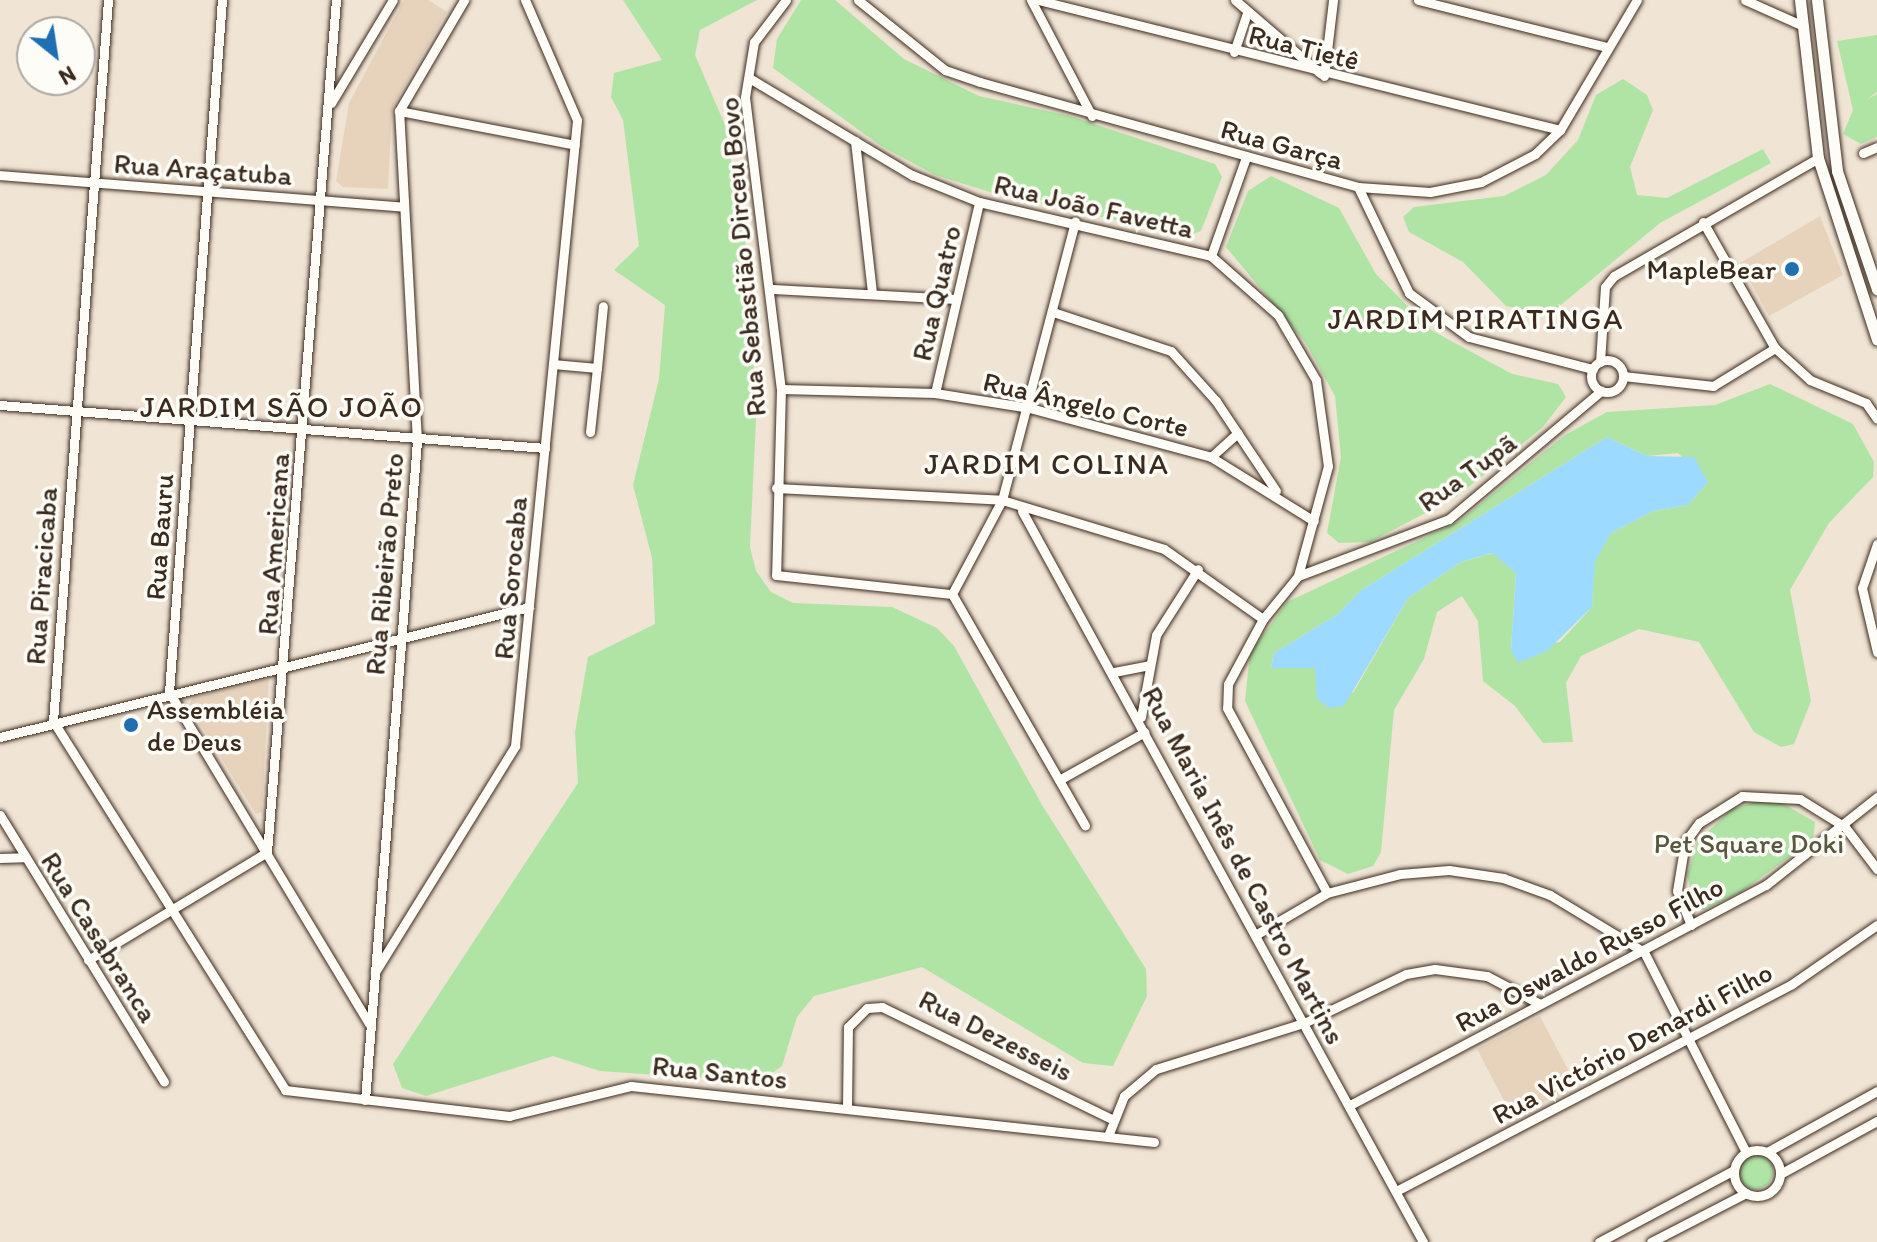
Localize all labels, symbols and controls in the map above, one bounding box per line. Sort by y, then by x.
north arrow [16,16,96,96]
street label: Rua Tietê [1245,17,1363,77]
text: N [54,60,80,91]
street label: Rua Sebastião Dirceu Bovo [711,96,773,418]
street label: Rua Garça [1218,112,1346,176]
street label: Rua Araçatuba [113,146,293,192]
street label: Rua João Favetta [991,167,1197,245]
street label: Rua Quatro [904,222,968,364]
place label: MapleBear [1646,252,1776,286]
marker: MapleBear [1783,260,1801,278]
district label: JARDIM PIRATINGA [1328,301,1624,337]
street label: Rua Ângelo Corte [980,364,1192,444]
district label: JARDIM SÃO JOÃO [141,389,423,425]
street label: Rua Tupã [1412,426,1522,518]
district label: JARDIM COLINA [927,446,1167,482]
street label: Rua Americana [250,452,296,636]
street label: Rua Ribeirão Preto [358,452,410,676]
street label: Rua Bauru [138,472,180,602]
street label: Rua Piracicaba [18,487,64,665]
street label: Rua Sorocaba [486,495,534,661]
street label: Rua Maria Inês de Castro Martins [1135,679,1353,1051]
place label: Assembléia de Deus [147,692,284,758]
marker: Assembléia de Deus [122,716,140,734]
park label: Pet Square Doki [1654,826,1844,860]
street label: Rua Casabranca [34,846,166,1028]
street label: Rua Oswaldo Russo Filho [1449,869,1729,1039]
street label: Rua Victório Denardi Filho [1487,955,1777,1131]
street label: Rua Dezesseis [913,982,1079,1088]
street label: Rua Santos [651,1048,789,1096]

